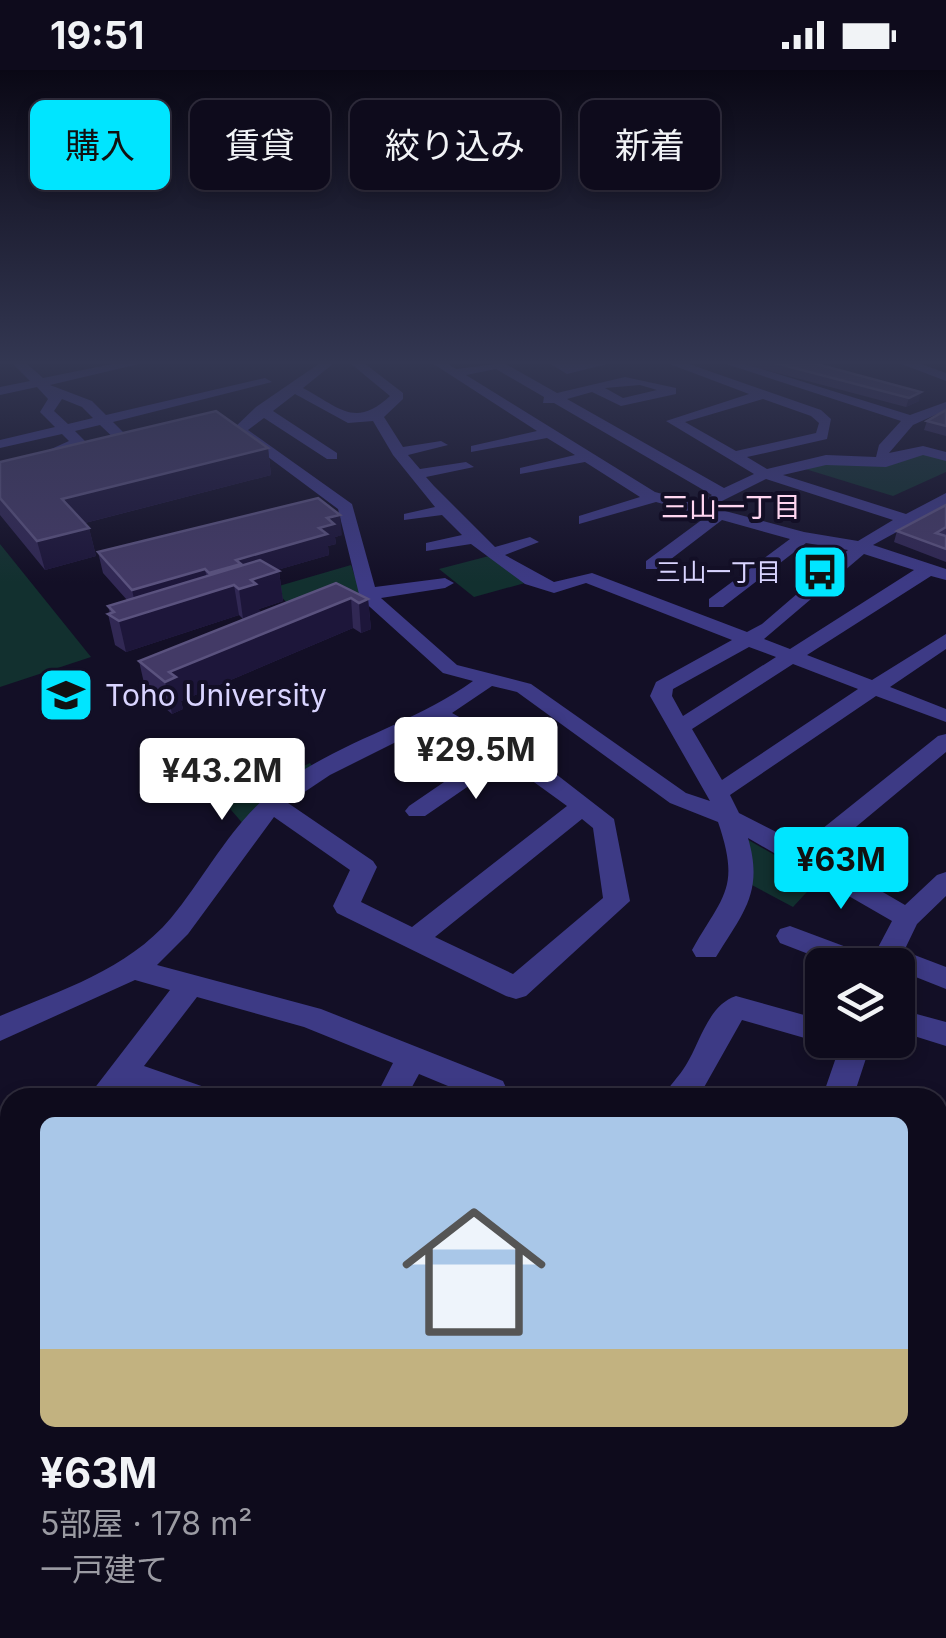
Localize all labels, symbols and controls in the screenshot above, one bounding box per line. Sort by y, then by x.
text: 19:51 [50,12,144,58]
chip: 購入 [30,100,170,190]
chip: 賃貸 [190,100,330,190]
chip: 絞り込み [350,100,560,190]
chip: 新着 [580,100,720,190]
district label: 三山一丁目 [661,490,801,524]
bus stop icon: 三山一丁目 [790,542,850,602]
place label: 三山一丁目 [656,557,781,587]
school or university icon: Toho University [36,665,96,725]
place label: Toho University [105,677,327,713]
pin: ¥29.5M [395,717,557,802]
text: ¥29.5M [417,730,536,769]
pin: ¥43.2M [141,738,303,823]
text: ¥43.2M [162,751,282,790]
pin: ¥63M [782,827,900,912]
text: ¥63M [796,840,886,879]
map controls [805,948,915,1058]
button: layers [805,948,915,1058]
icon: home [384,1182,564,1362]
text: ¥63M [40,1447,157,1498]
text: 5部屋 · 178 m² [40,1504,252,1543]
text: 一戸建て [40,1550,168,1589]

